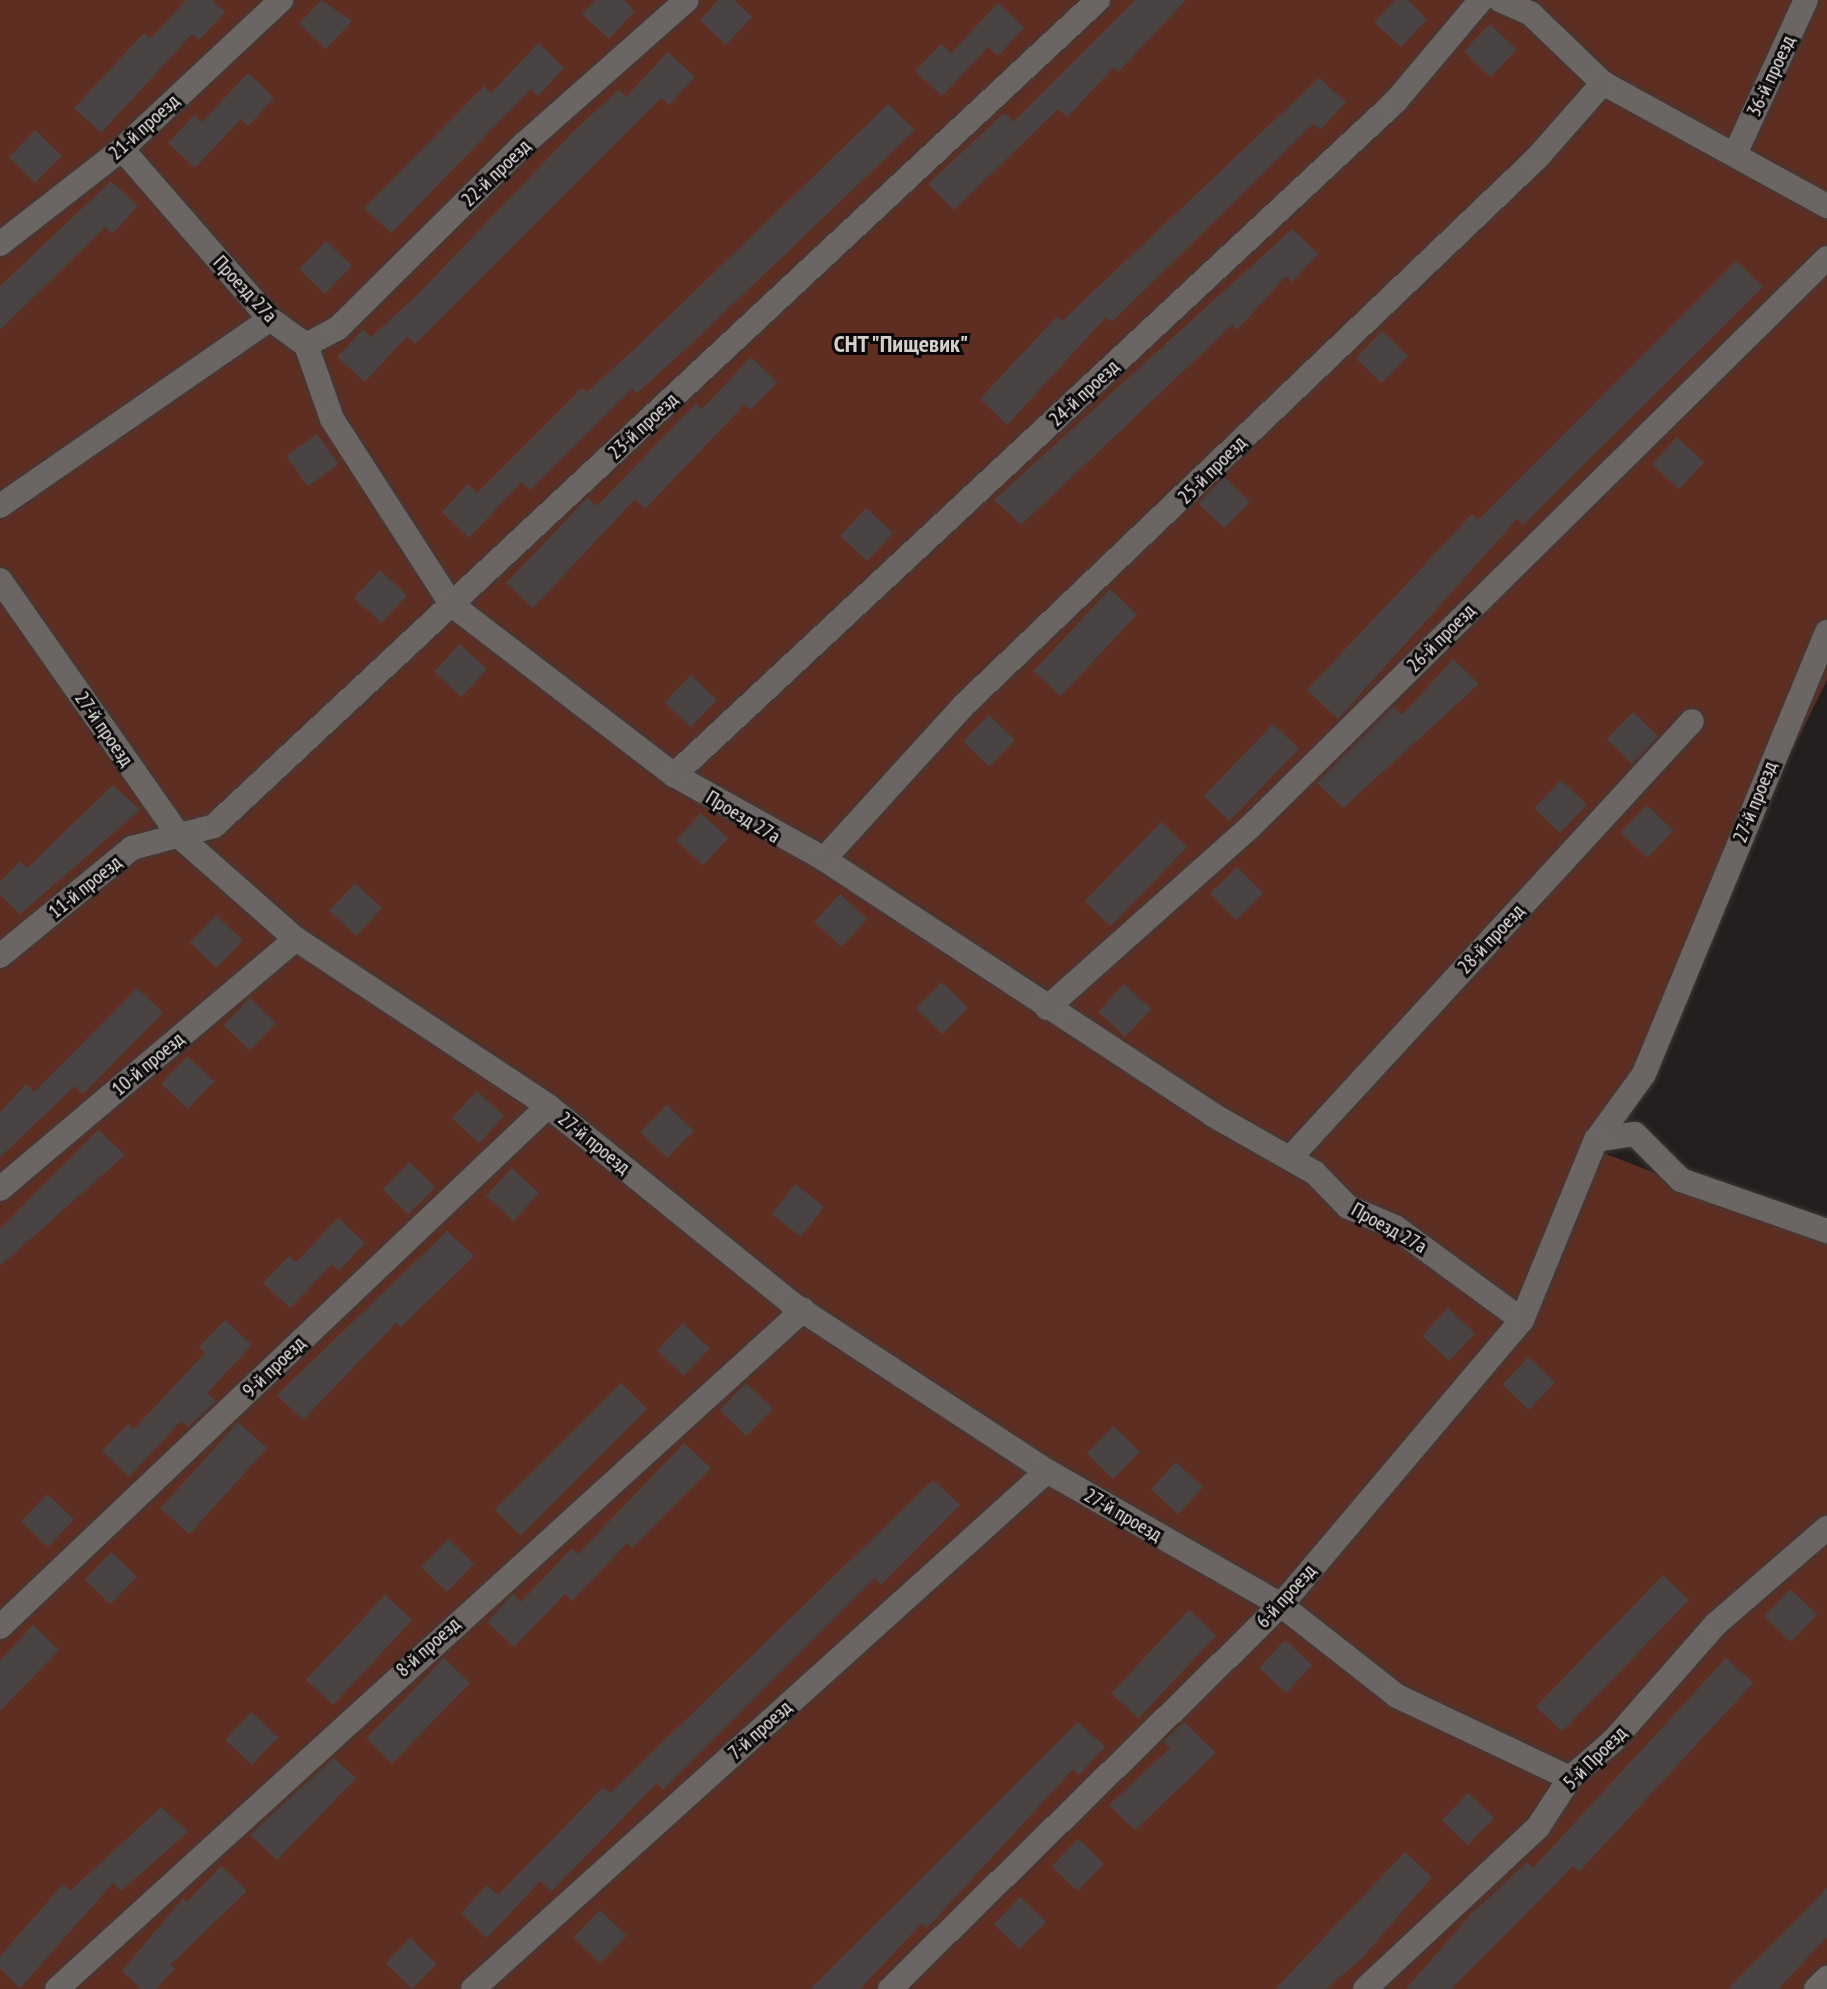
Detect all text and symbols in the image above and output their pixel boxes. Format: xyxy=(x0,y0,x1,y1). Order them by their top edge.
street label: 36-й проезд xyxy=(1742,32,1800,120)
street label: 21-й проезд xyxy=(104,89,184,165)
street label: 22-й проезд xyxy=(456,134,536,212)
street label: Проезд 27а xyxy=(208,251,282,327)
district label: СНТ "Пищевик" xyxy=(833,330,969,358)
street label: 24-й проезд xyxy=(1044,355,1124,431)
street label: 23-й проезд xyxy=(603,388,683,464)
street label: 25-й проезд xyxy=(1173,431,1251,509)
street label: 26-й проезд xyxy=(1402,599,1480,677)
street label: 27-й проезд xyxy=(70,687,138,771)
street label: 27-й проезд xyxy=(1728,758,1782,846)
street label: Проезд 27а xyxy=(702,786,784,848)
street label: 11-й проезд xyxy=(44,850,126,924)
street label: 28-й проезд xyxy=(1453,899,1529,979)
street label: 10-й проезд xyxy=(107,1027,189,1101)
street label: 27-й проезд xyxy=(553,1107,635,1179)
street label: Проезд 27а xyxy=(1347,1198,1431,1258)
street label: 9-й проезд xyxy=(238,1331,310,1403)
street label: 27-й проезд xyxy=(1080,1483,1166,1547)
street label: 6-й проезд xyxy=(1251,1559,1321,1633)
street label: 8-й проезд xyxy=(391,1612,465,1682)
street label: 7-й проезд xyxy=(723,1695,797,1765)
street label: 5-й Проезд xyxy=(1558,1721,1632,1795)

